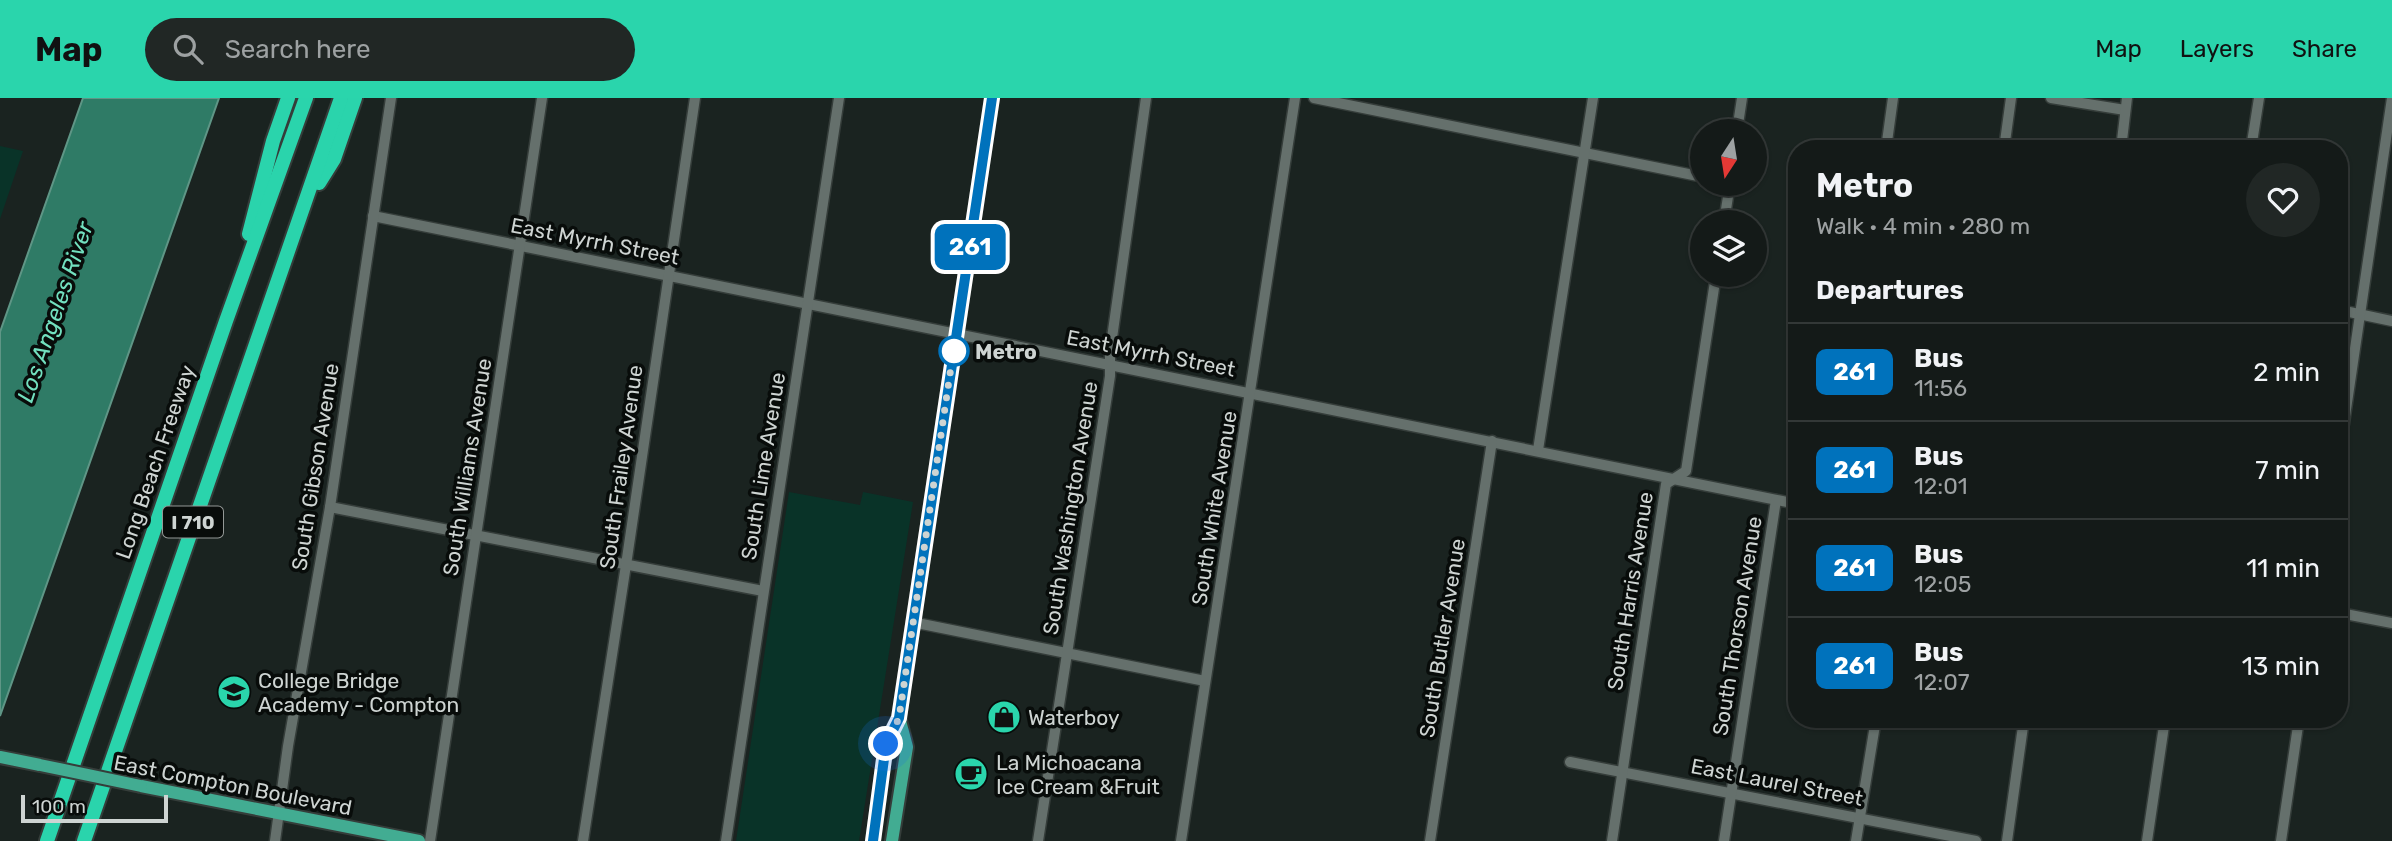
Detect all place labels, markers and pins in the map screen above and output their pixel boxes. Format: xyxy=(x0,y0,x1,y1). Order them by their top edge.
marker: Metro xyxy=(939,336,969,366)
place label: Metro xyxy=(975,339,1037,364)
place label: College Bridge Academy - Compton xyxy=(258,668,459,717)
school or university icon: College Bridge Academy - Compton xyxy=(215,673,253,711)
shop icon: Waterboy xyxy=(985,698,1023,736)
place label: Waterboy xyxy=(1028,705,1120,730)
place label: La Michoacana Ice Cream &Fruit xyxy=(996,750,1160,799)
cafe icon: La Michoacana Ice Cream &Fruit xyxy=(952,755,990,793)

